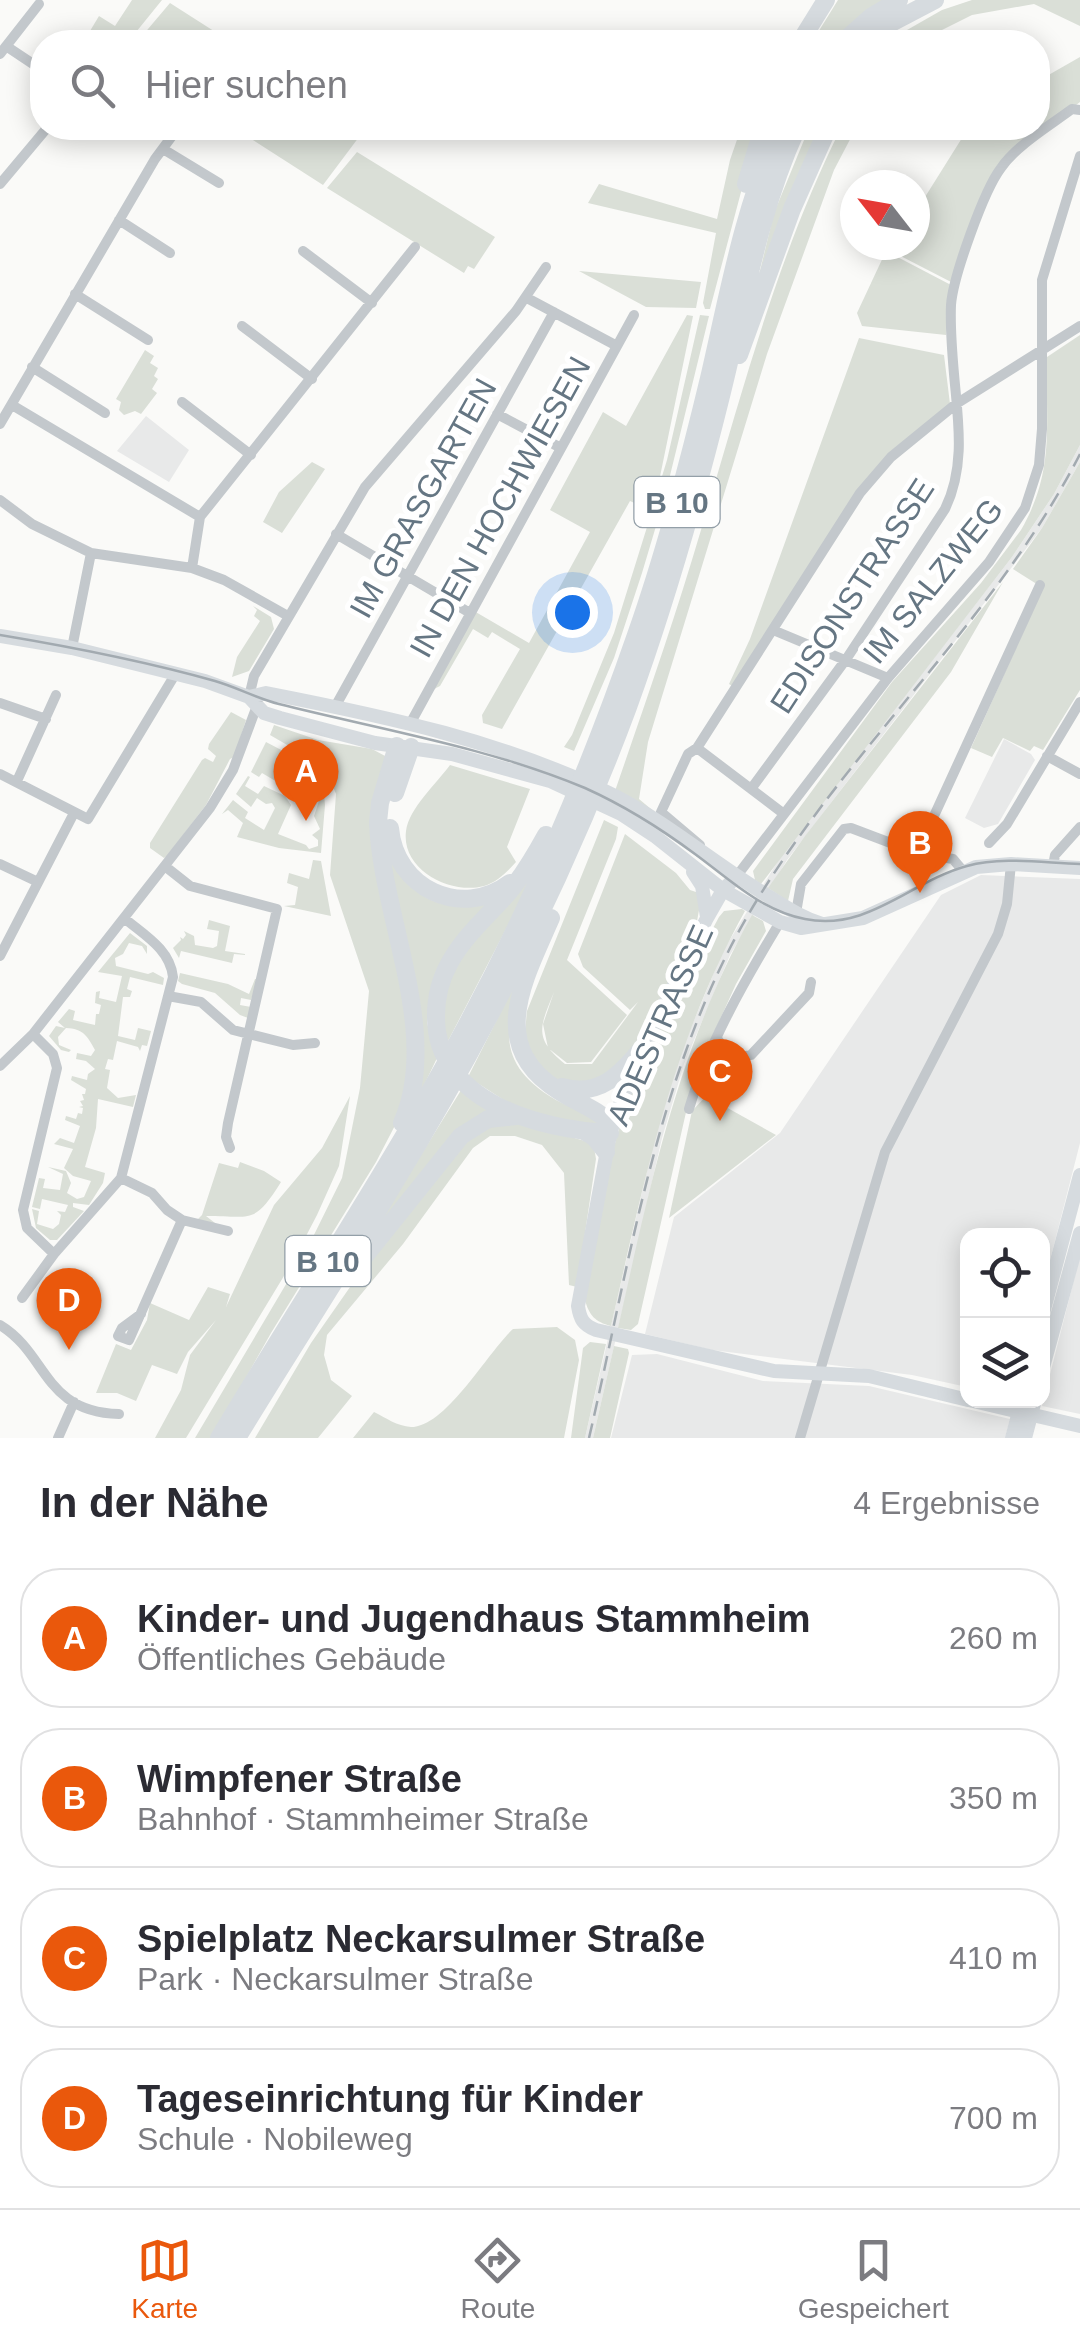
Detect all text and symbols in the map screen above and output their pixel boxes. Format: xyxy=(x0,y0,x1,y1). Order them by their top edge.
search box xyxy=(30,30,1050,140)
icon: search xyxy=(65,58,120,113)
text: Hier suchen xyxy=(145,64,348,106)
north arrow xyxy=(840,170,930,260)
street label: IN DEN HOCHWIESEN xyxy=(402,351,598,663)
street label: IM GRASGARTEN xyxy=(342,372,504,624)
street label: EDISONSTRASSE xyxy=(763,472,941,720)
road number: B 10 xyxy=(634,477,720,527)
street label: IM SALZWEG xyxy=(856,492,1010,670)
your location xyxy=(547,587,598,638)
pin: A xyxy=(274,738,338,821)
pin: B xyxy=(888,810,952,893)
street label: ADESTRASSE xyxy=(600,919,720,1131)
pin: C xyxy=(688,1038,752,1121)
map controls xyxy=(960,1228,1050,1408)
button: locate xyxy=(960,1228,1050,1318)
road number: B 10 xyxy=(286,1236,370,1286)
pin: D xyxy=(36,1268,102,1350)
button: layers xyxy=(960,1318,1050,1408)
text: In der Nähe xyxy=(40,1479,269,1526)
text: 4 Ergebnisse xyxy=(853,1485,1040,1521)
text: Kinder- und Jugendhaus Stammheim xyxy=(137,1598,811,1640)
text: A xyxy=(63,1620,86,1656)
text: 260 m xyxy=(949,1620,1038,1656)
text: Öffentliches Gebäude xyxy=(137,1641,446,1677)
text: Wimpfener Straße xyxy=(137,1758,462,1800)
text: B xyxy=(63,1780,86,1816)
text: 350 m xyxy=(949,1780,1038,1816)
text: Bahnhof · Stammheimer Straße xyxy=(137,1801,589,1837)
text: Spielplatz Neckarsulmer Straße xyxy=(137,1918,705,1960)
text: C xyxy=(63,1940,86,1976)
text: 410 m xyxy=(949,1940,1038,1976)
text: Park · Neckarsulmer Straße xyxy=(137,1961,534,1997)
text: Tageseinrichtung für Kinder xyxy=(137,2078,643,2120)
text: D xyxy=(63,2100,86,2136)
text: 700 m xyxy=(949,2100,1038,2136)
text: Schule · Nobileweg xyxy=(137,2121,413,2157)
tab: Karte xyxy=(131,2233,198,2325)
tab: Route xyxy=(461,2233,535,2325)
tab: Gespeichert xyxy=(798,2233,949,2325)

